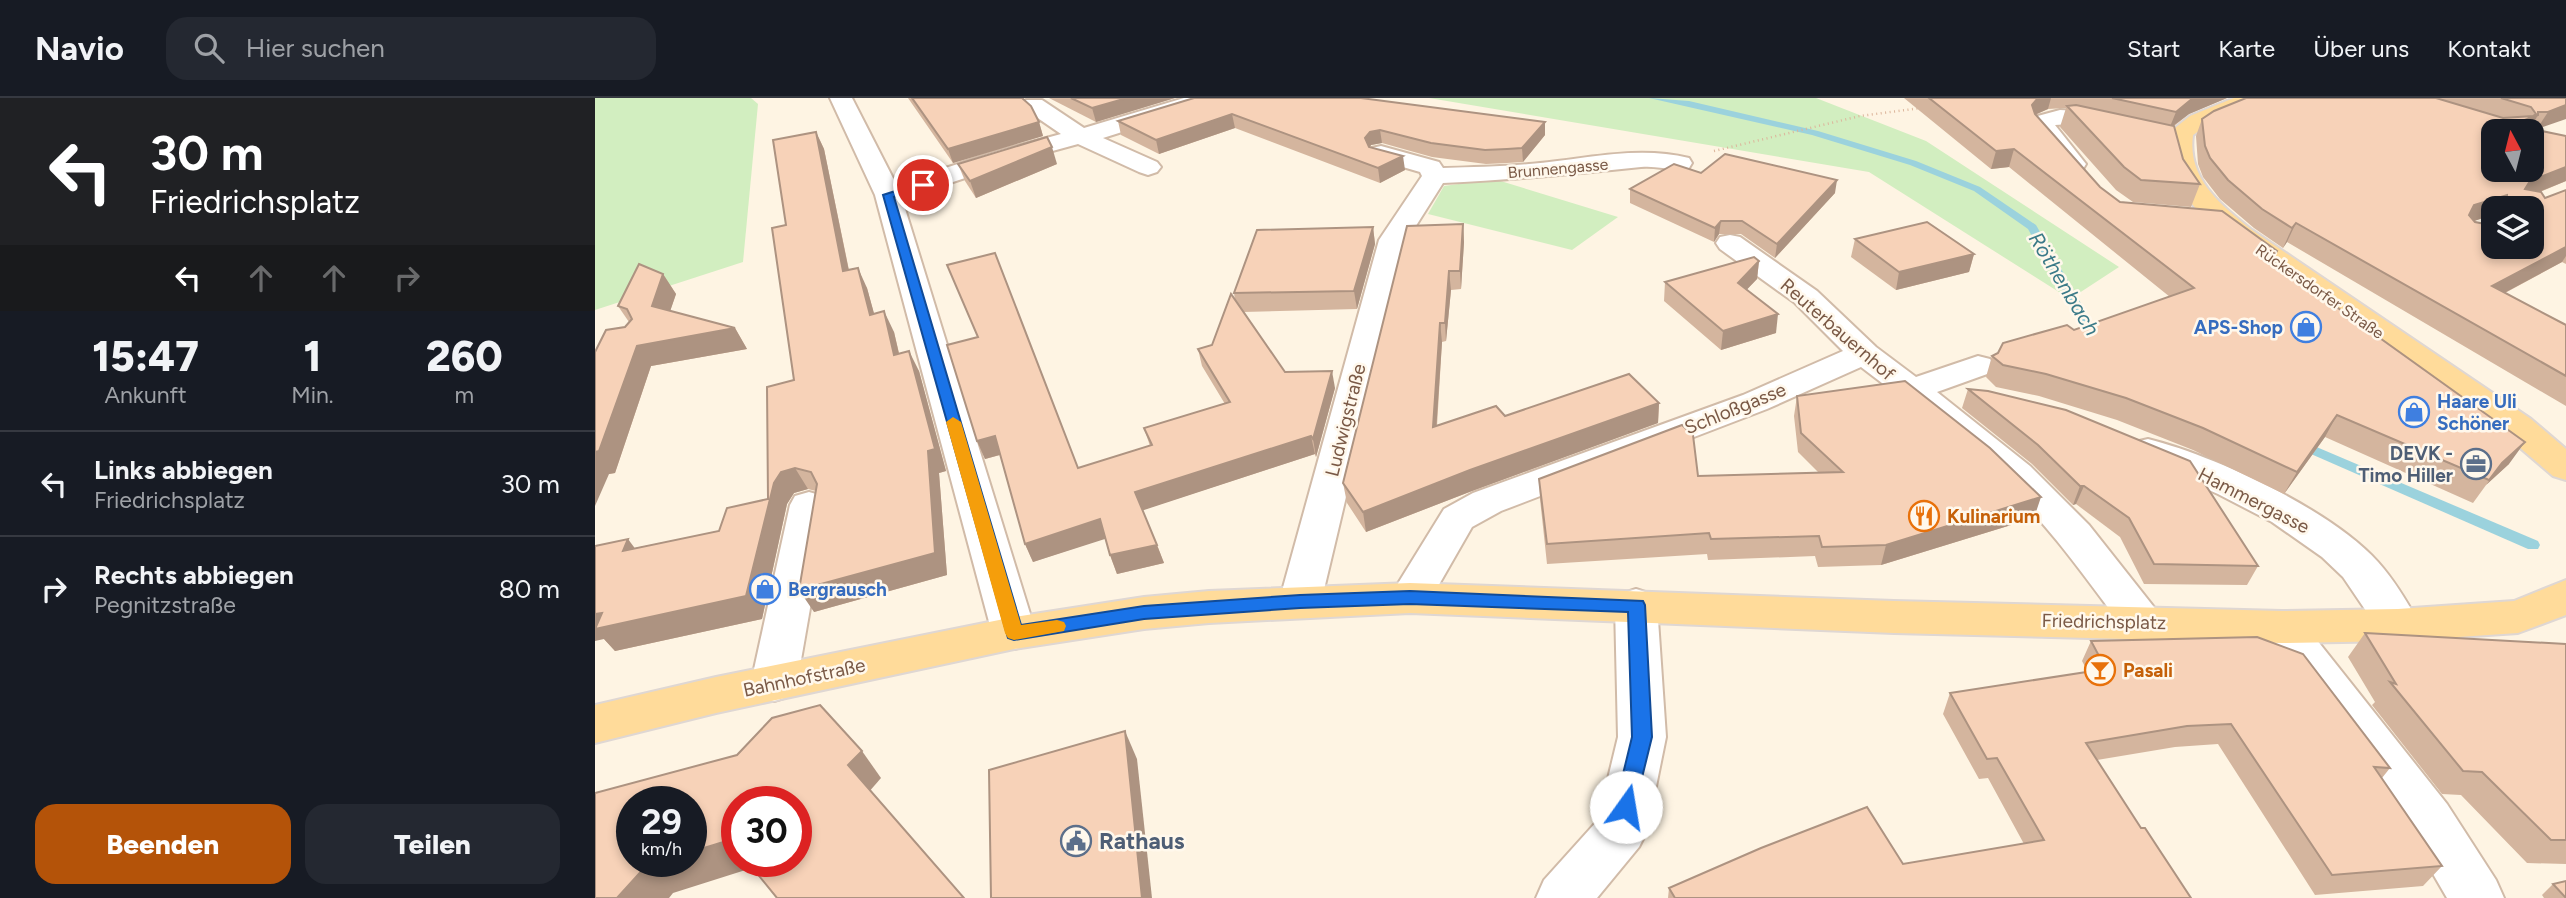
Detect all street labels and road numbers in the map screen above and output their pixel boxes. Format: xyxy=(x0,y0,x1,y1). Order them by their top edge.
street label: Brunnengasse xyxy=(1507,155,1609,182)
street label: Rückersdorfer Straße xyxy=(2252,240,2388,343)
street label: Reuterbauernhof xyxy=(1776,273,1900,385)
street label: Ludwigstraße xyxy=(1320,361,1371,479)
street label: Schloßgasse xyxy=(1681,378,1789,439)
street label: Hammergasse xyxy=(2194,463,2313,538)
street label: Friedrichsplatz xyxy=(2041,609,2167,634)
street label: Bahnhofstraße xyxy=(741,653,867,702)

